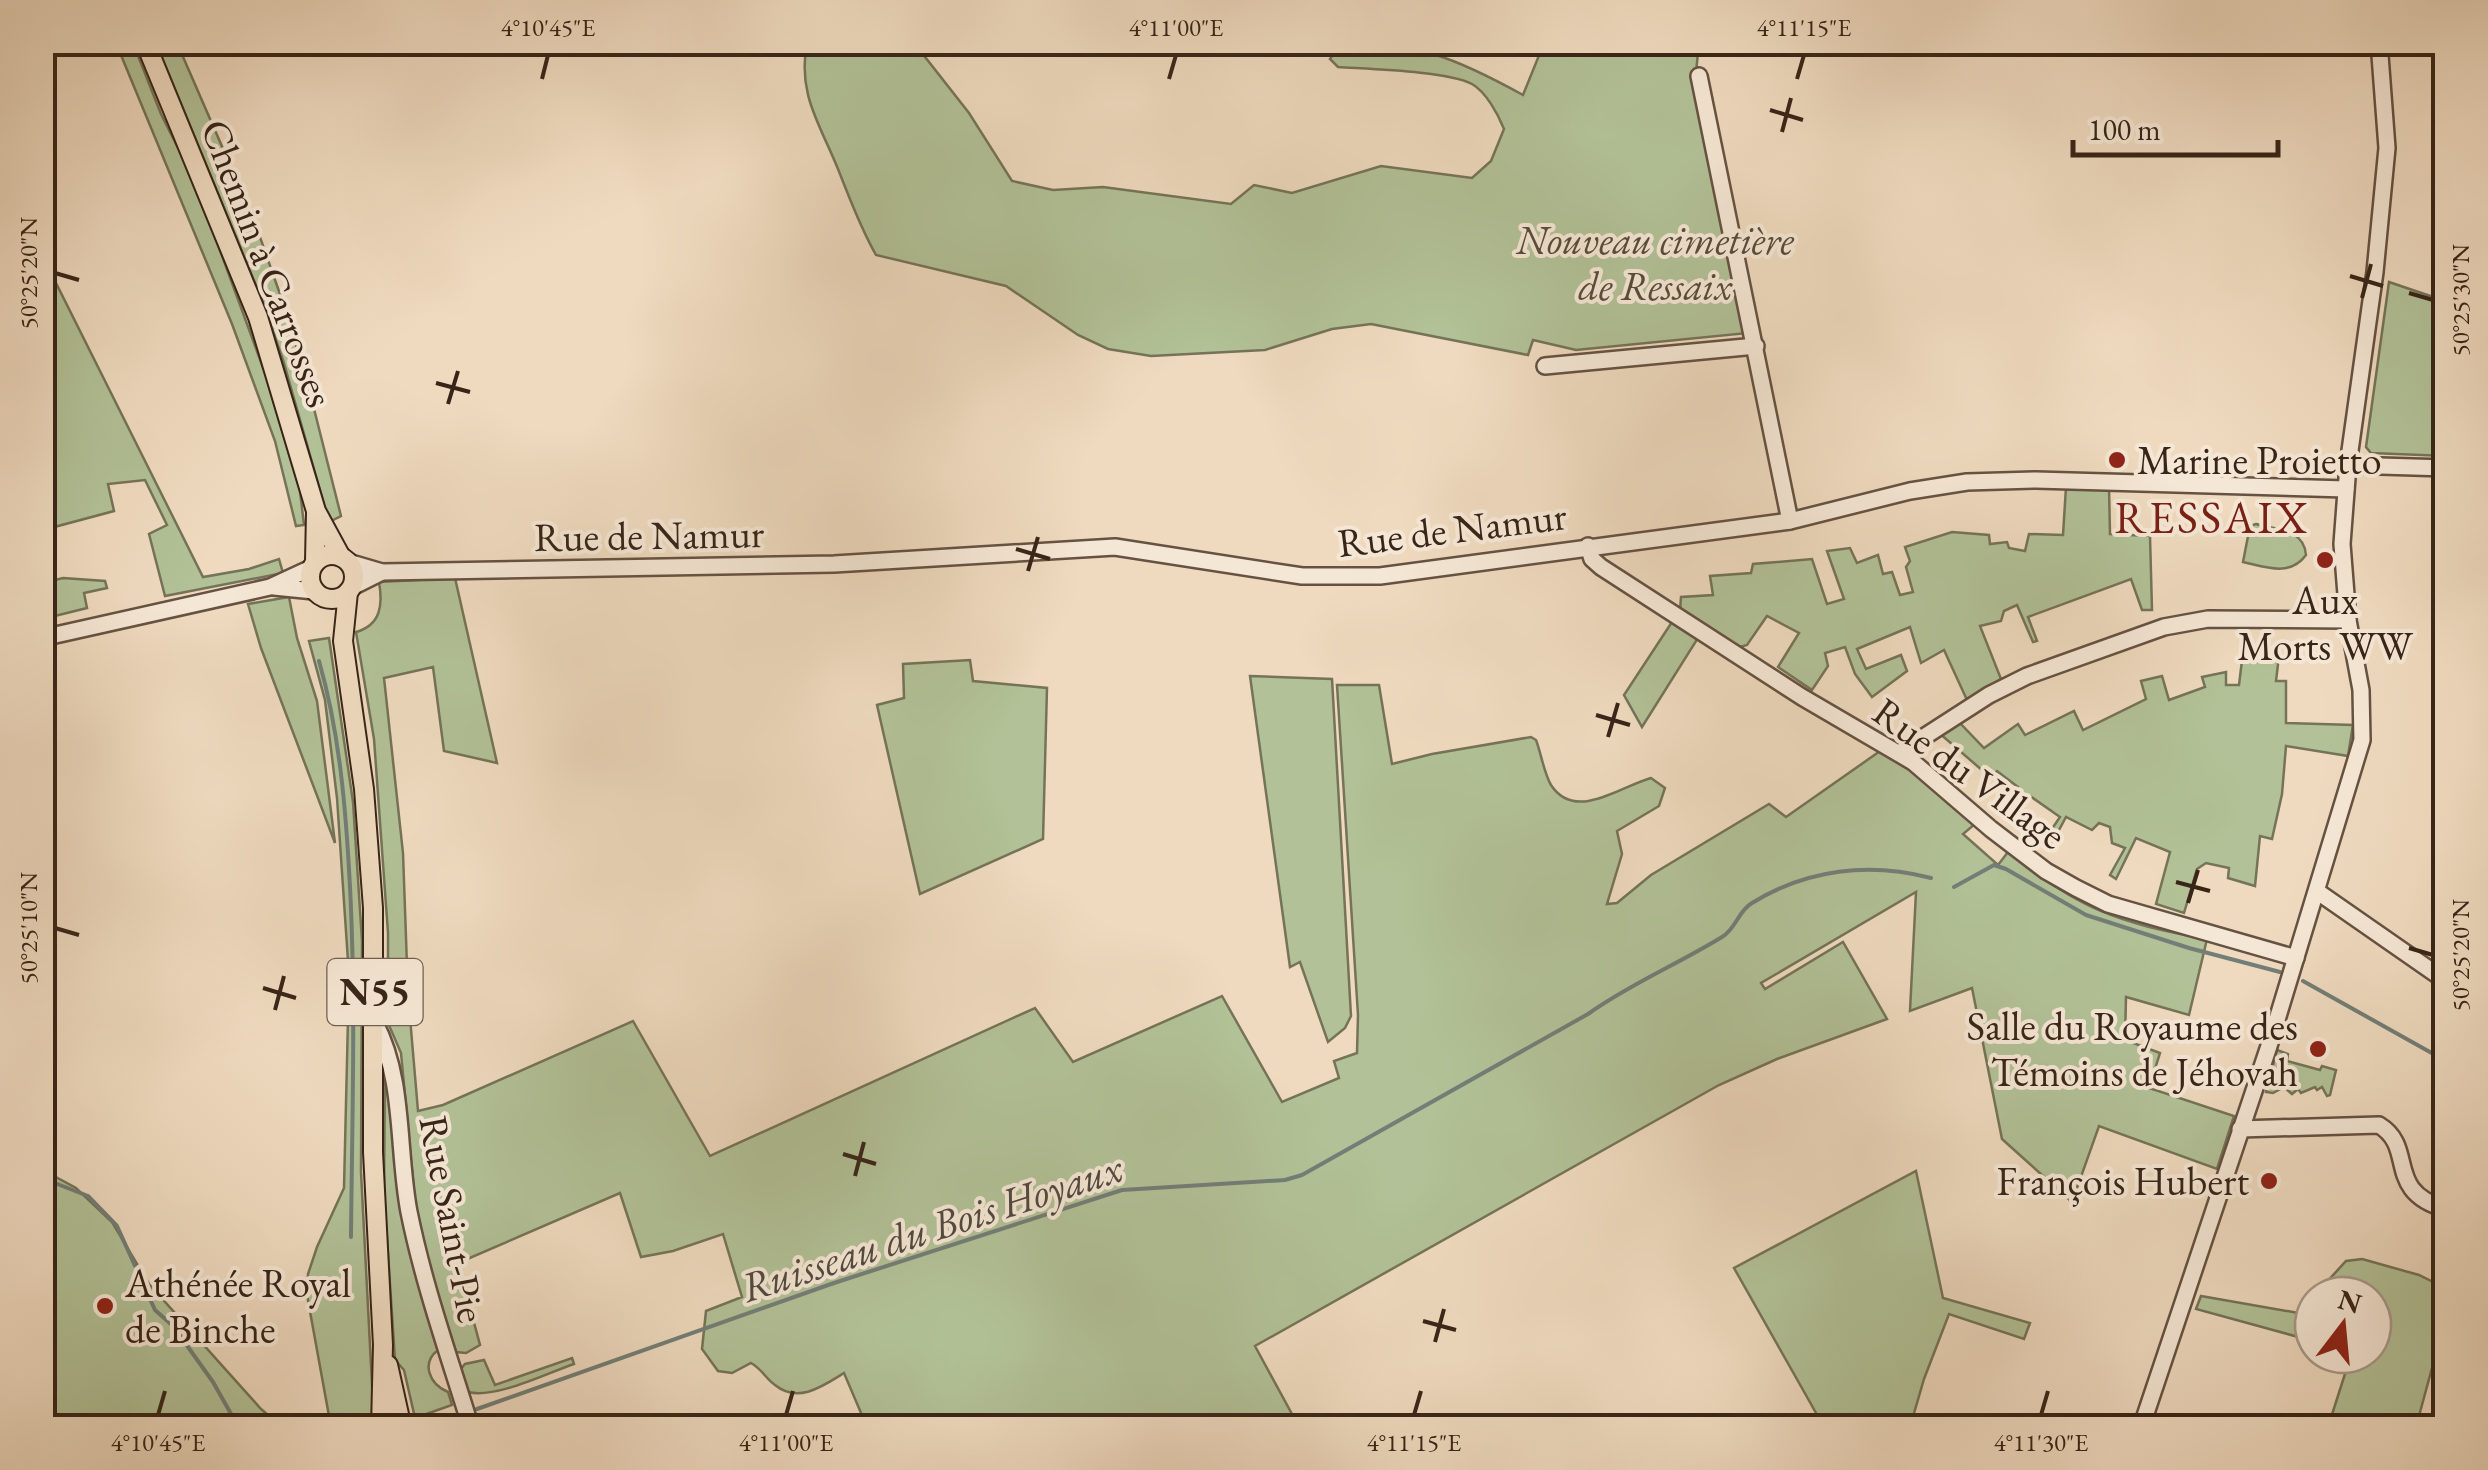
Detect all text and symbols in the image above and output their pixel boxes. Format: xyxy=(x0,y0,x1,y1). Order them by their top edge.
text: 4°10'45"E xyxy=(501,11,595,43)
text: 4°11'00"E xyxy=(1129,11,1223,43)
text: 4°11'15"E xyxy=(1757,11,1851,43)
scale bar xyxy=(2073,95,2278,157)
text: 100 m xyxy=(2088,110,2161,149)
street label: Chemin à Carrosses xyxy=(189,112,347,414)
park label: Nouveau cimetière de Ressaix xyxy=(1515,214,1794,312)
text: 50°25'20"N xyxy=(12,217,44,329)
text: 50°25'30"N xyxy=(2444,244,2476,356)
place label: Marine Proietto xyxy=(2137,434,2382,486)
marker: Marine Proietto xyxy=(2106,449,2128,471)
district label: RESSAIX xyxy=(2114,488,2310,546)
street label: Rue de Namur xyxy=(1335,489,1570,569)
street label: Rue de Namur xyxy=(533,507,765,563)
marker: Aux Morts WW xyxy=(2314,549,2336,571)
place label: Aux Morts WW xyxy=(2237,574,2414,672)
street label: Rue du Village xyxy=(1863,685,2077,861)
text: 50°25'10"N xyxy=(12,872,44,984)
text: 50°25'20"N xyxy=(2444,899,2476,1011)
road number: N55 xyxy=(328,959,422,1025)
place label: Salle du Royaume des Témoins de Jéhovah xyxy=(1967,1000,2298,1098)
marker: Salle du Royaume des Témoins de Jéhovah xyxy=(2307,1038,2329,1060)
street label: Rue Saint-Pie xyxy=(407,1111,499,1327)
water label: Ruisseau du Bois Hoyaux xyxy=(733,1139,1130,1315)
place label: François Hubert xyxy=(1996,1155,2249,1207)
marker: François Hubert xyxy=(2258,1170,2280,1192)
place label: Athénée Royal de Binche xyxy=(124,1257,351,1355)
north arrow xyxy=(2293,1275,2393,1375)
text: N xyxy=(2334,1281,2366,1321)
marker: Athénée Royal de Binche xyxy=(94,1295,116,1317)
text: 4°10'45"E xyxy=(111,1426,205,1458)
text: 4°11'00"E xyxy=(739,1426,833,1458)
text: 4°11'15"E xyxy=(1367,1426,1461,1458)
text: 4°11'30"E xyxy=(1994,1426,2088,1458)

